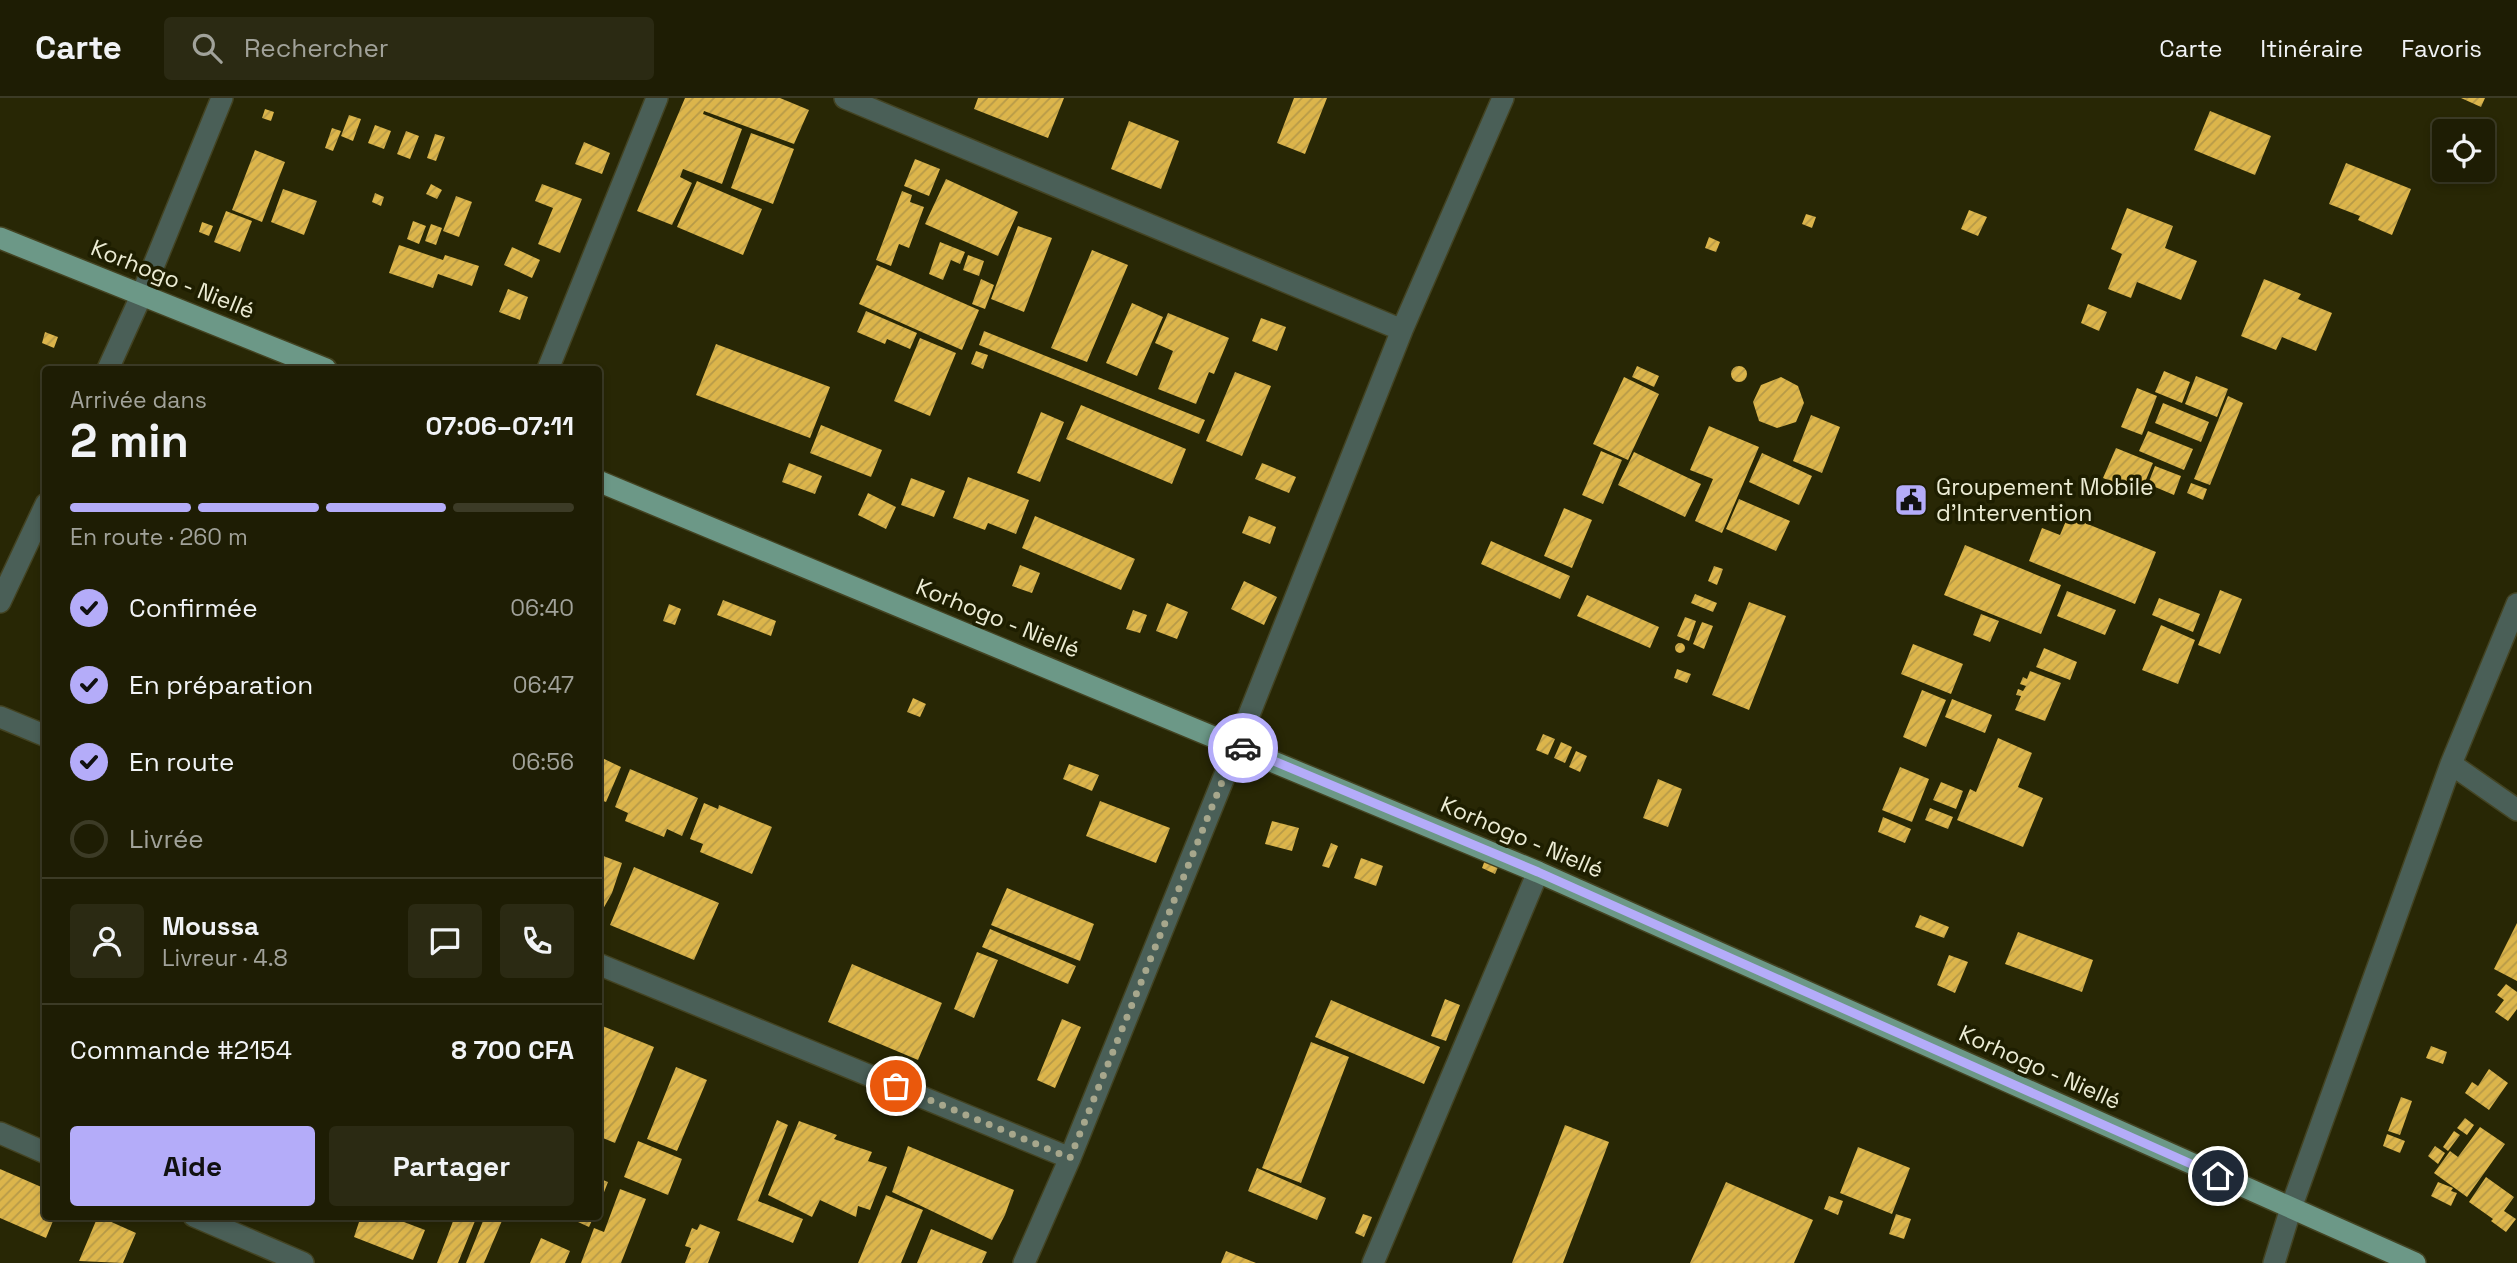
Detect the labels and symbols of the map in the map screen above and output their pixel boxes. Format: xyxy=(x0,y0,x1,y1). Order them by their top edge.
street label: Korhogo - Niellé xyxy=(87,232,259,326)
place label: Groupement Mobile d'Intervention xyxy=(1936,472,2154,528)
public building icon: Groupement Mobile d'Intervention xyxy=(1892,481,1930,519)
street label: Korhogo - Niellé xyxy=(912,571,1084,665)
courier xyxy=(1208,713,1278,783)
street label: Korhogo - Niellé xyxy=(1436,789,1608,885)
street label: Korhogo - Niellé xyxy=(1954,1018,2126,1116)
pin xyxy=(866,1056,926,1116)
pin xyxy=(2188,1146,2248,1206)

